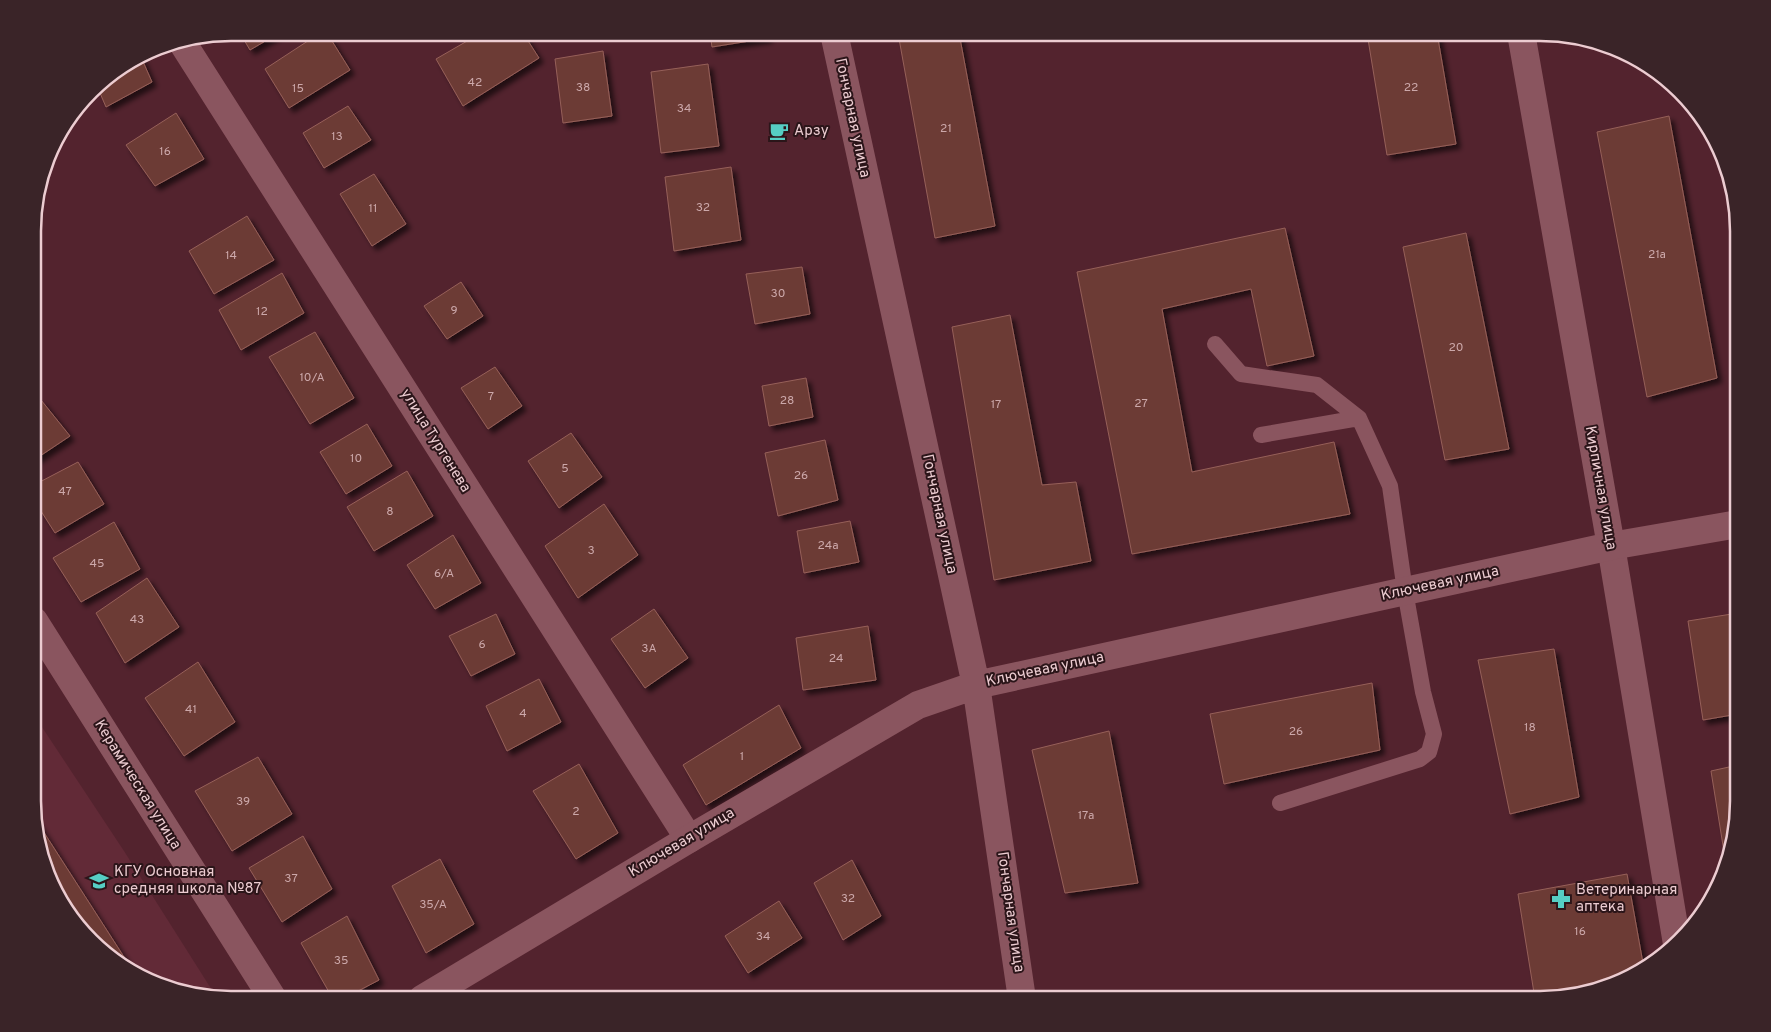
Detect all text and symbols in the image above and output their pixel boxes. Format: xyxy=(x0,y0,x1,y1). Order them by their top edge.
street label: Гончарная улица xyxy=(830,56,874,180)
house number: 42 xyxy=(468,75,482,91)
house number: 38 xyxy=(576,80,590,96)
house number: 22 xyxy=(1404,80,1418,96)
house number: 15 xyxy=(292,81,304,97)
house number: 34 xyxy=(677,101,691,117)
cafe icon: Арзу xyxy=(768,120,790,142)
house number: 21 xyxy=(940,121,952,137)
place label: Арзу xyxy=(794,122,829,141)
house number: 13 xyxy=(331,129,343,145)
house number: 16 xyxy=(159,144,171,160)
house number: 32 xyxy=(696,200,710,216)
house number: 11 xyxy=(369,201,377,217)
house number: 21а xyxy=(1648,247,1666,263)
house number: 14 xyxy=(225,248,237,264)
house number: 30 xyxy=(771,286,785,302)
house number: 9 xyxy=(450,303,458,319)
house number: 12 xyxy=(256,304,268,320)
house number: 20 xyxy=(1448,340,1464,356)
house number: 10/A xyxy=(299,370,325,386)
street label: улица Тургенева xyxy=(395,386,475,496)
house number: 7 xyxy=(488,389,494,405)
house number: 28 xyxy=(780,393,794,409)
house number: 27 xyxy=(1134,396,1148,412)
house number: 17 xyxy=(991,397,1001,413)
street label: Кирпичная улица xyxy=(1580,424,1620,552)
house number: 10 xyxy=(350,451,362,467)
street label: Гончарная улица xyxy=(917,452,961,576)
house number: 5 xyxy=(561,461,569,477)
house number: 26 xyxy=(794,468,808,484)
house number: 47 xyxy=(58,484,72,500)
house number: 8 xyxy=(386,504,394,520)
house number: 24а xyxy=(818,538,839,554)
house number: 3 xyxy=(587,543,595,559)
house number: 45 xyxy=(90,556,104,572)
street label: Ключевая улица xyxy=(1379,562,1501,606)
house number: 6/A xyxy=(434,566,454,582)
house number: 43 xyxy=(130,612,144,628)
house number: 6 xyxy=(478,637,486,653)
house number: 3А xyxy=(641,641,657,657)
street label: Ключевая улица xyxy=(984,648,1106,692)
house number: 24 xyxy=(829,651,843,667)
house number: 41 xyxy=(185,702,197,718)
house number: 4 xyxy=(519,706,527,722)
street label: Керамическая улица xyxy=(89,717,185,853)
house number: 18 xyxy=(1524,720,1536,736)
house number: 26 xyxy=(1289,724,1303,740)
house number: 1 xyxy=(740,749,744,765)
house number: 39 xyxy=(236,794,250,810)
house number: 2 xyxy=(572,804,580,820)
street label: Ключевая улица xyxy=(626,804,738,882)
house number: 17а xyxy=(1078,808,1094,824)
street label: Гончарная улица xyxy=(992,850,1028,974)
place label: КГУ Основная средняя школа №87 xyxy=(114,863,261,899)
school or university icon: КГУ Основная средняя школа №87 xyxy=(88,870,110,892)
house number: 37 xyxy=(284,871,298,887)
place label: Ветеринарная аптека xyxy=(1576,881,1677,917)
pharmacy icon: Ветеринарная аптека xyxy=(1550,888,1572,910)
house number: 32 xyxy=(841,891,855,907)
house number: 35/A xyxy=(419,897,447,913)
house number: 16 xyxy=(1574,924,1586,940)
house number: 34 xyxy=(756,929,770,945)
house number: 35 xyxy=(334,953,348,969)

